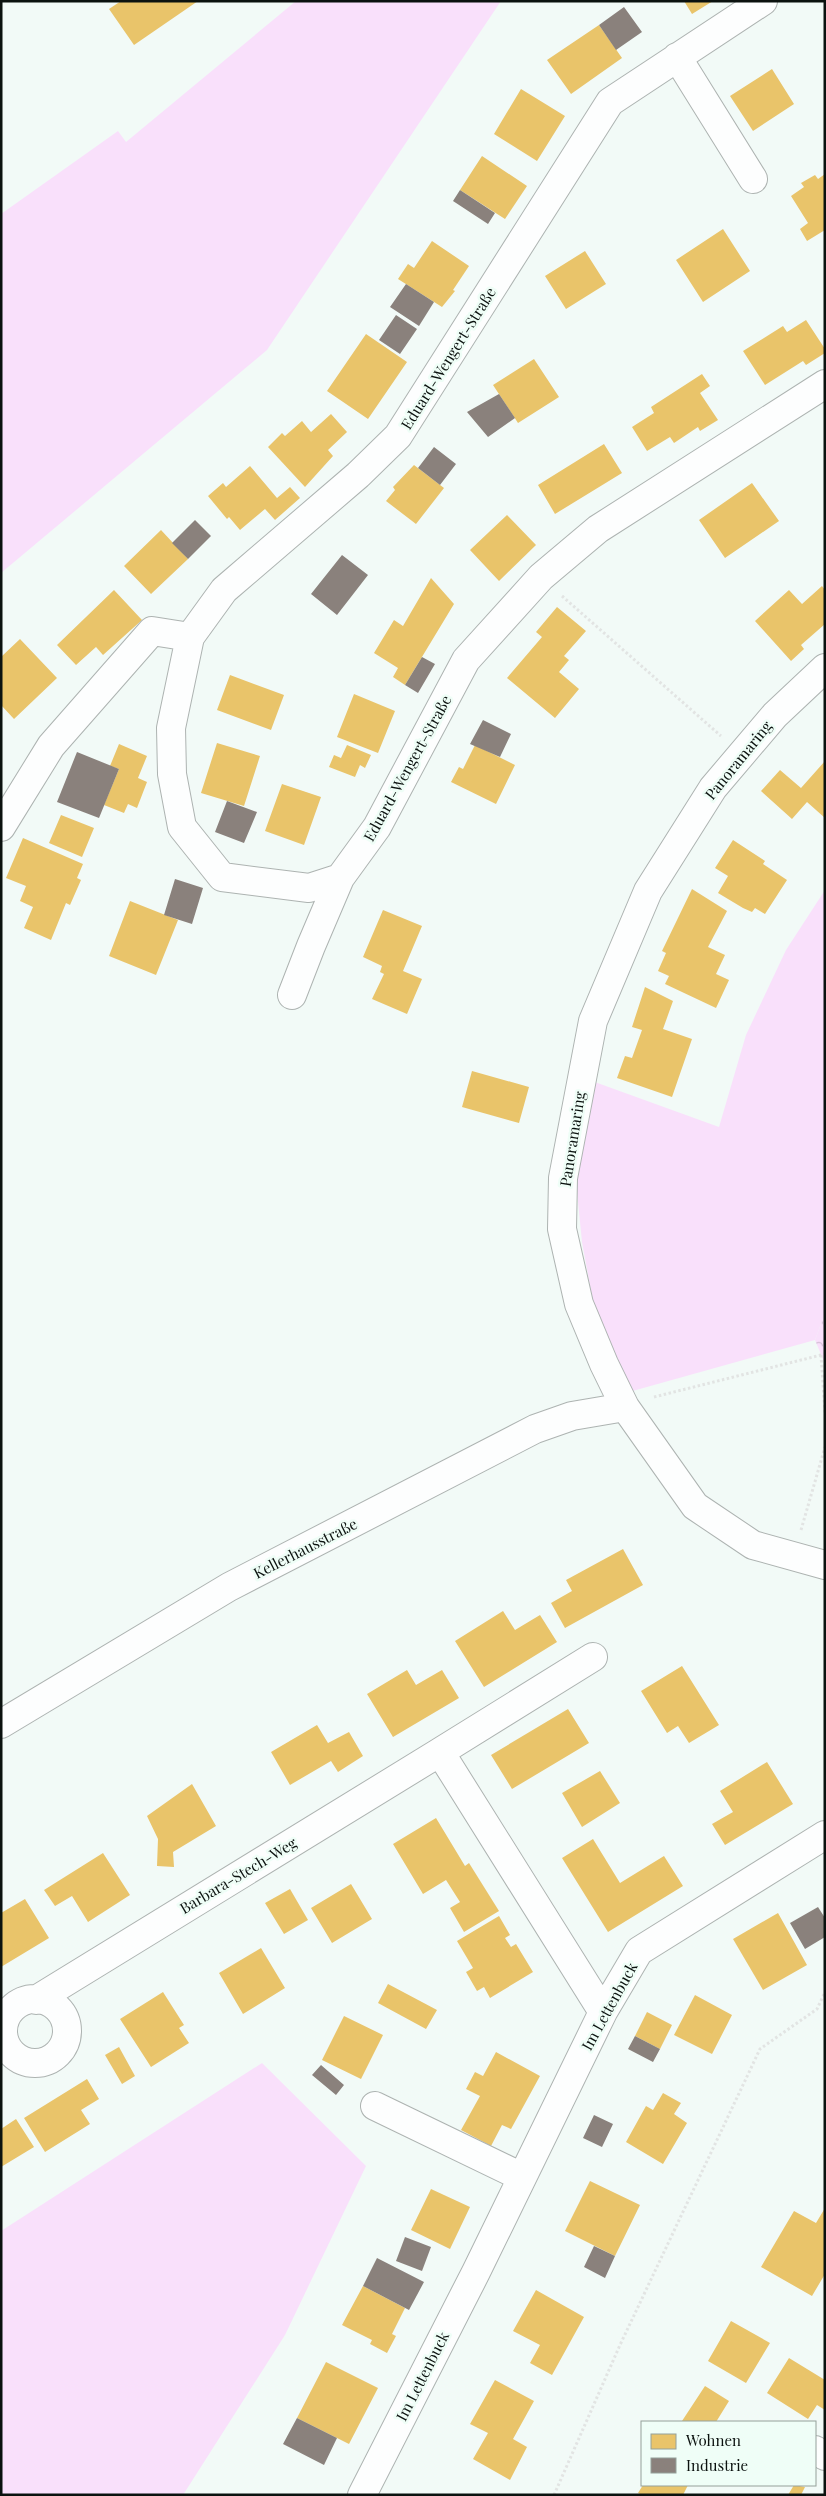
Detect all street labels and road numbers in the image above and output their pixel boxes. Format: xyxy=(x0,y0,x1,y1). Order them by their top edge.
street label: Eduard-Wengert-Straße xyxy=(396,283,500,433)
street label: Eduard-Wengert-Straße xyxy=(358,691,456,845)
street label: Panoramaring xyxy=(700,716,776,804)
street label: Panoramaring xyxy=(555,1090,589,1188)
street label: Kellerhausstraße xyxy=(250,1513,360,1583)
street label: Barbara-Stech-Weg xyxy=(176,1832,300,1918)
street label: Im Lettenbuck xyxy=(577,1958,642,2054)
street label: Im Lettenbuck xyxy=(391,2327,453,2424)

